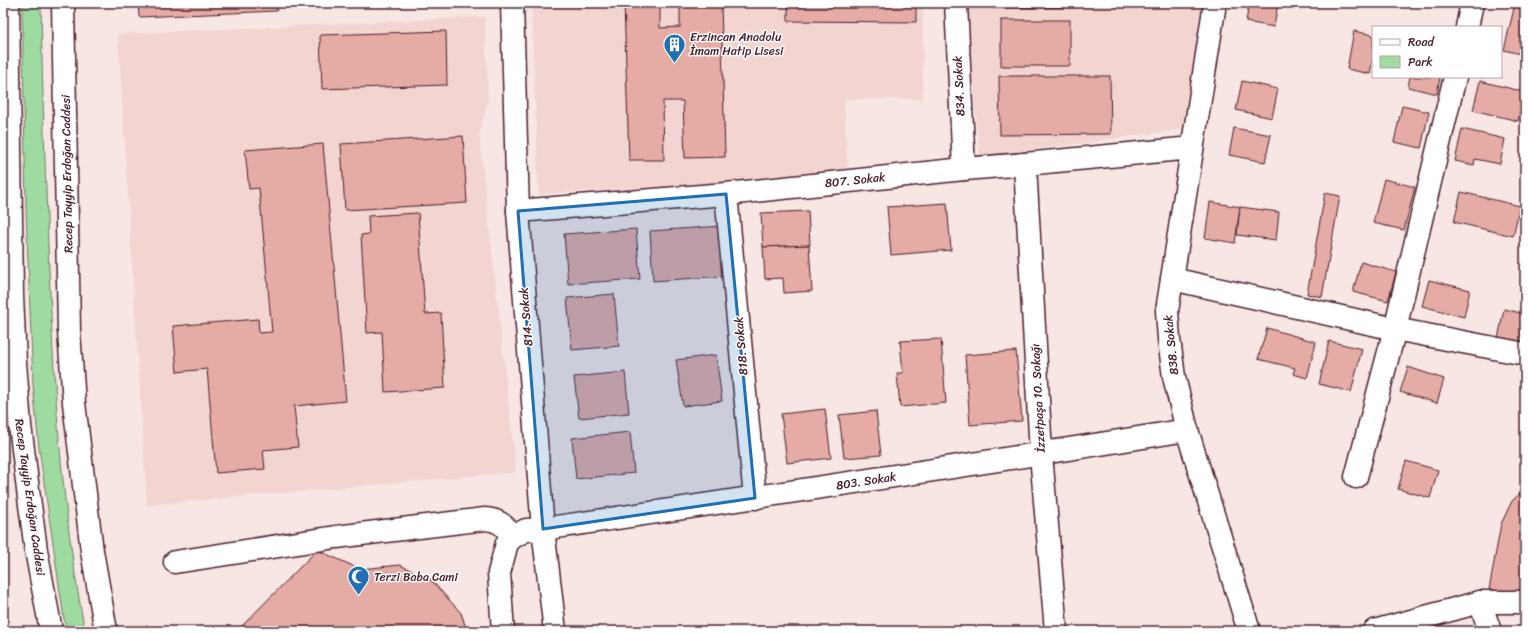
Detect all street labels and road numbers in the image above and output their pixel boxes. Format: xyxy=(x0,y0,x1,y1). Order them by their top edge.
street label: 834. Sokak xyxy=(946,55,972,117)
street label: Recep Tayyip Erdoğan Caddesi xyxy=(55,94,79,253)
street label: 807. Sokak xyxy=(824,166,887,194)
street label: 814. Sokak xyxy=(512,286,540,347)
street label: 838. Sokak xyxy=(1157,313,1185,376)
street label: 818. Sokak xyxy=(727,315,755,376)
street label: İzzetpaşa 10. Sokağı xyxy=(1024,343,1052,454)
street label: Recep Tayyip Erdoğan Caddesi xyxy=(8,417,52,578)
street label: 803. Sokak xyxy=(834,465,898,497)

